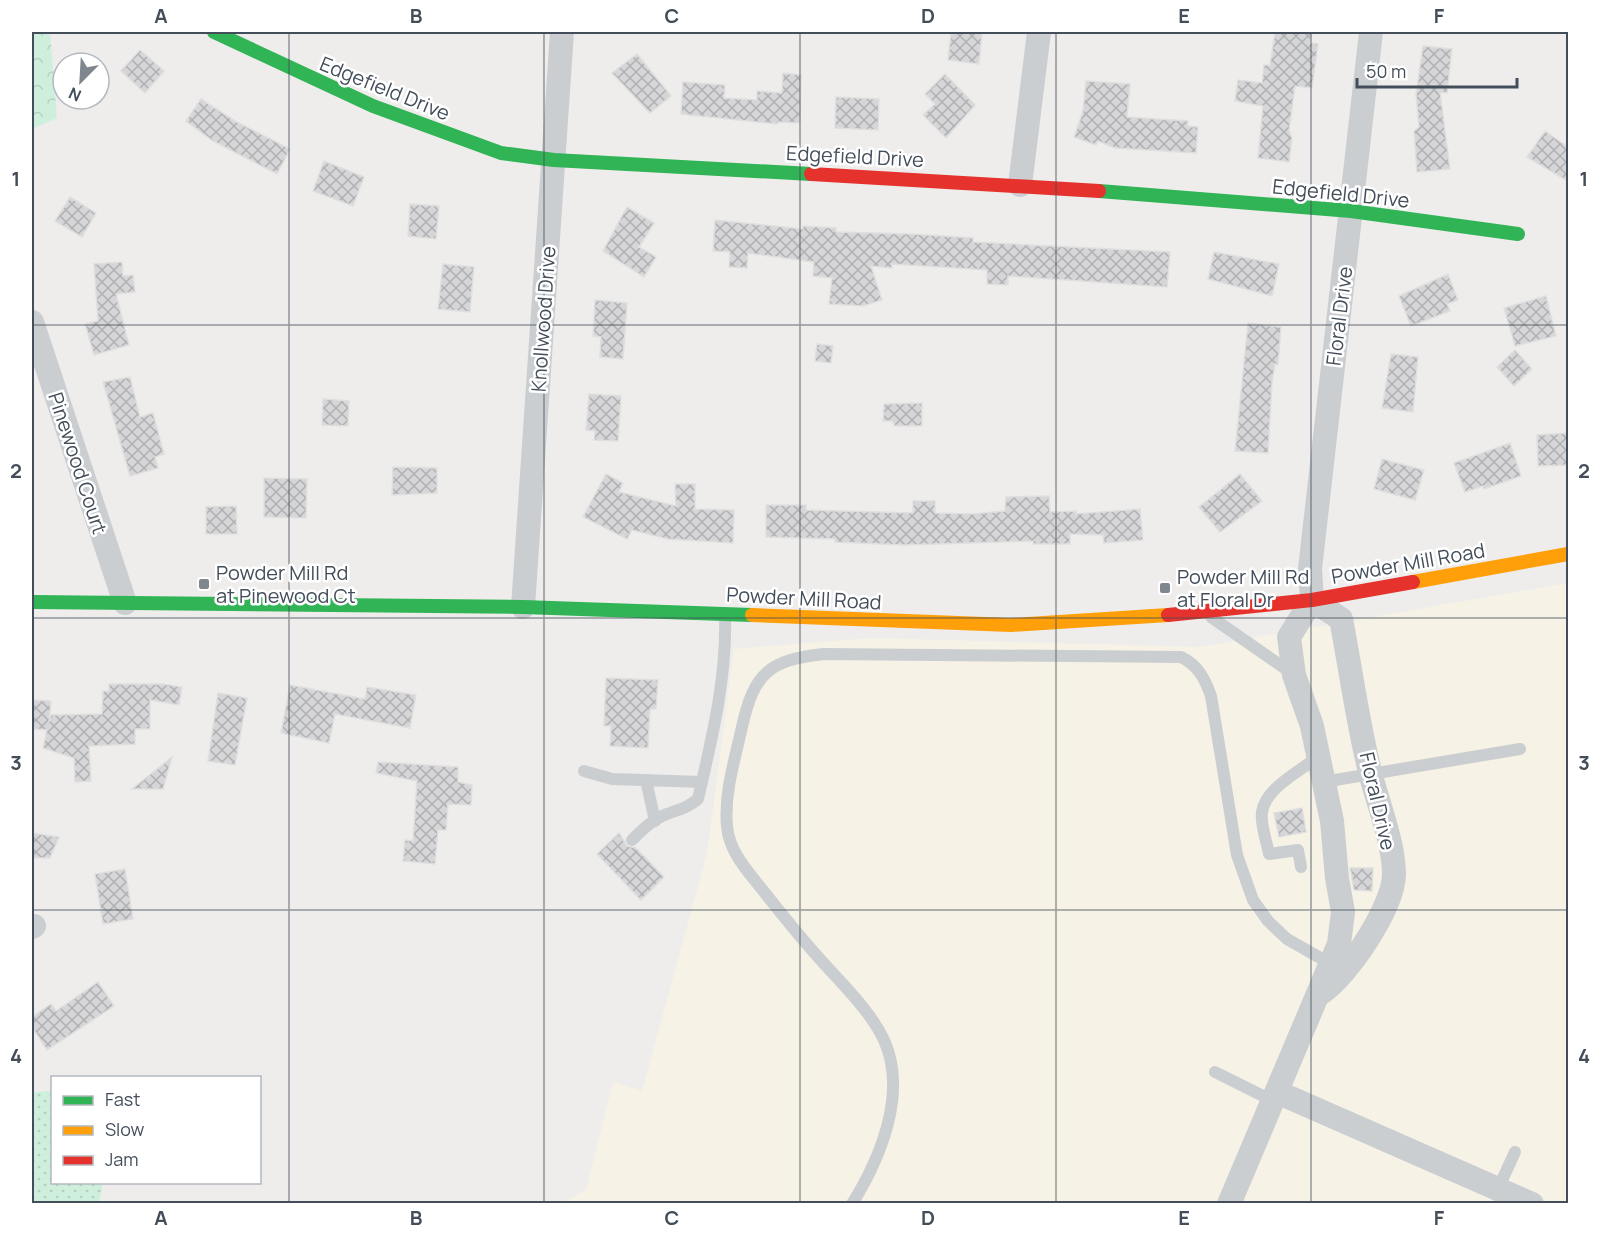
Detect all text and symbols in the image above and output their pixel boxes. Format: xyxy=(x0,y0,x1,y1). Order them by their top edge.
text: A xyxy=(154,2,168,29)
text: B xyxy=(410,2,423,29)
text: C xyxy=(665,2,679,29)
text: D xyxy=(921,2,935,29)
text: E xyxy=(1178,2,1190,29)
text: F xyxy=(1434,2,1445,29)
street label: Edgefield Drive xyxy=(316,50,454,126)
north arrow xyxy=(51,51,111,111)
scale bar xyxy=(1357,51,1518,89)
text: 50 m xyxy=(1366,59,1406,83)
text: N xyxy=(65,82,85,107)
street label: Edgefield Drive xyxy=(785,139,925,173)
text: 1 xyxy=(12,165,20,192)
text: 1 xyxy=(1580,165,1588,192)
street label: Edgefield Drive xyxy=(1271,172,1411,214)
street label: Knollwood Drive xyxy=(524,245,562,393)
street label: Floral Drive xyxy=(1320,265,1358,367)
street label: Pinewood Court xyxy=(42,389,114,537)
text: 2 xyxy=(10,457,22,484)
text: 2 xyxy=(1578,457,1590,484)
street label: Powder Mill Road xyxy=(1329,536,1487,590)
place label: Powder Mill Rd at Pinewood Ct xyxy=(216,559,356,609)
place label: Powder Mill Rd at Floral Dr xyxy=(1177,563,1309,613)
marker: Powder Mill Rd at Pinewood Ct xyxy=(197,577,211,591)
street label: Powder Mill Road xyxy=(726,580,882,616)
marker: Powder Mill Rd at Floral Dr xyxy=(1158,581,1172,595)
text: 3 xyxy=(10,749,22,776)
street label: Floral Drive xyxy=(1354,749,1402,853)
text: 3 xyxy=(1578,749,1590,776)
text: 4 xyxy=(10,1042,22,1069)
text: 4 xyxy=(1578,1042,1590,1069)
legend xyxy=(51,1076,261,1184)
text: Fast xyxy=(105,1087,140,1111)
text: Slow xyxy=(105,1117,145,1141)
text: Jam xyxy=(105,1147,139,1171)
text: A xyxy=(154,1204,168,1231)
text: B xyxy=(410,1204,423,1231)
text: C xyxy=(665,1204,679,1231)
text: D xyxy=(921,1204,935,1231)
text: E xyxy=(1178,1204,1190,1231)
text: F xyxy=(1434,1204,1445,1231)

